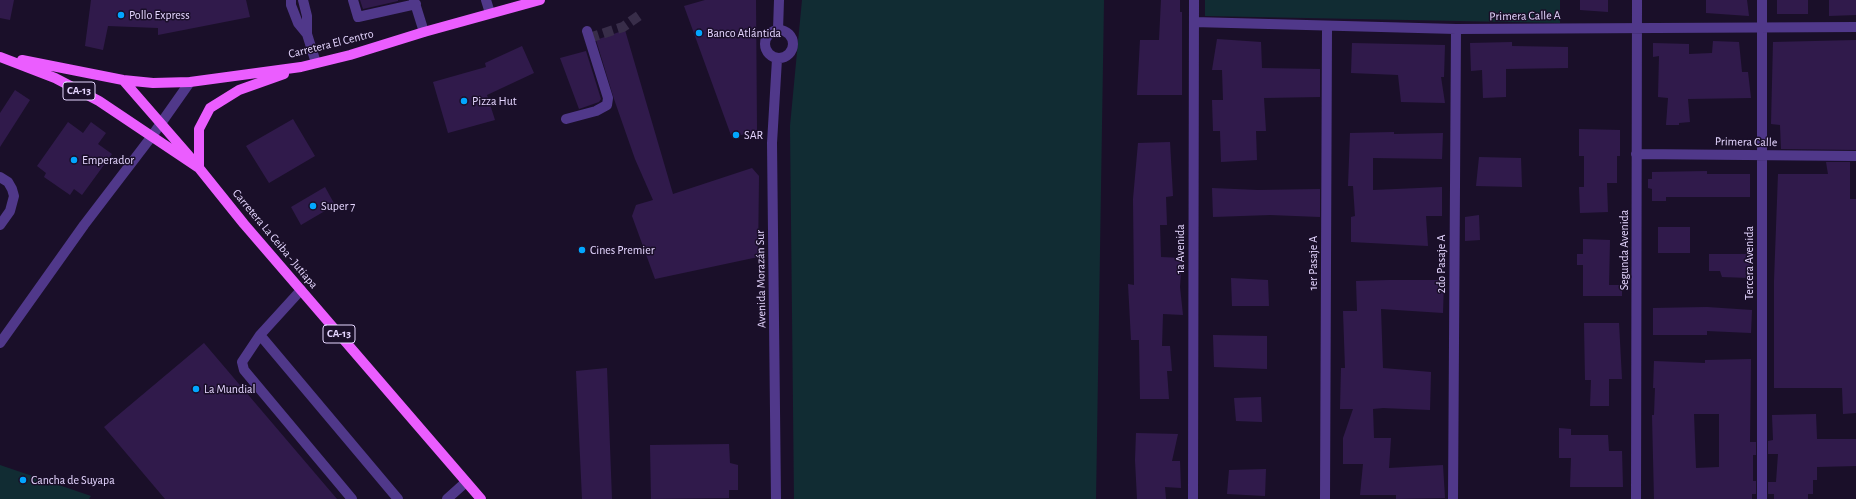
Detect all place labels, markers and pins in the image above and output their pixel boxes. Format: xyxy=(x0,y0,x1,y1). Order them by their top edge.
place label: Pollo Express xyxy=(129,8,190,22)
marker: Pollo Express xyxy=(116,10,126,20)
place label: Banco Atlántida xyxy=(707,26,781,40)
marker: Banco Atlántida xyxy=(694,28,704,38)
place label: Pizza Hut xyxy=(472,94,517,108)
marker: Pizza Hut xyxy=(459,96,469,106)
place label: SAR xyxy=(744,128,763,142)
marker: SAR xyxy=(731,130,741,140)
place label: Emperador xyxy=(82,153,134,167)
marker: Emperador xyxy=(69,155,79,165)
place label: Super 7 xyxy=(321,199,355,213)
marker: Super 7 xyxy=(308,201,318,211)
place label: Cines Premier xyxy=(590,243,655,257)
marker: Cines Premier xyxy=(577,245,587,255)
place label: La Mundial xyxy=(204,382,256,396)
marker: La Mundial xyxy=(191,384,201,394)
place label: Cancha de Suyapa xyxy=(31,473,115,487)
marker: Cancha de Suyapa xyxy=(18,475,28,485)

